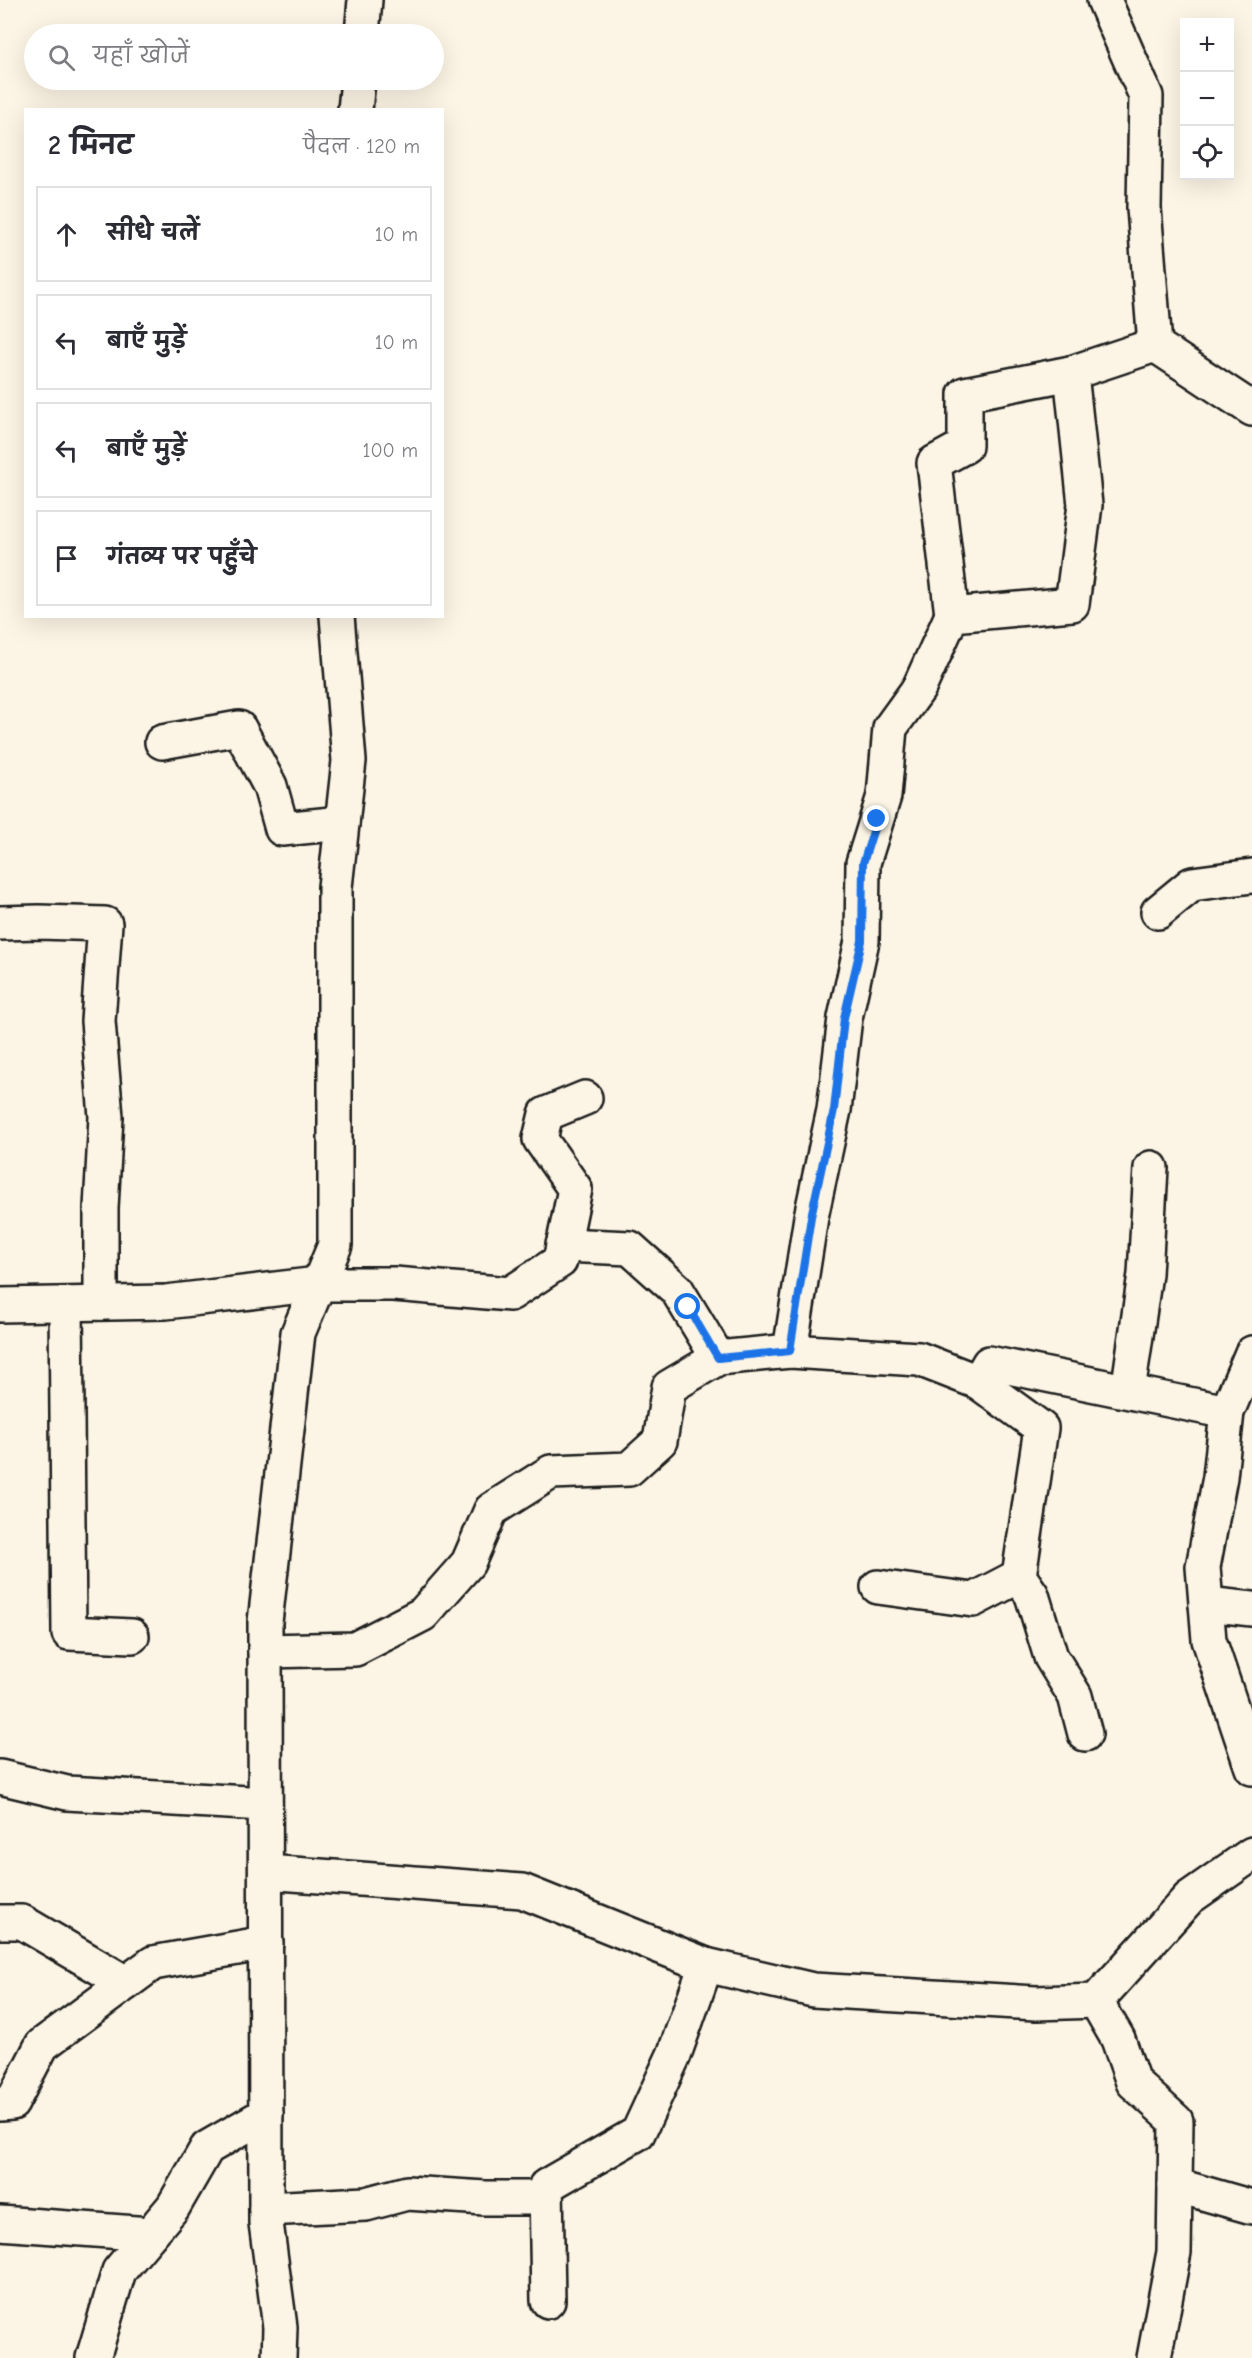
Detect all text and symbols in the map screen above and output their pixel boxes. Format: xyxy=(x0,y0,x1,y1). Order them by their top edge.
map controls xyxy=(1180,18,1234,180)
button: + xyxy=(1180,18,1234,72)
search box xyxy=(24,24,444,90)
icon: search xyxy=(45,41,78,74)
text: यहाँ खोजें xyxy=(93,43,189,69)
button: − xyxy=(1180,72,1234,126)
button: locate xyxy=(1180,126,1234,180)
text: 2 मिनट xyxy=(48,131,133,161)
text: पैदल · 120 m xyxy=(303,135,420,158)
icon: ahead xyxy=(50,218,83,251)
text: सीधे चलें xyxy=(107,220,199,246)
text: 10 m xyxy=(375,223,418,246)
icon: left xyxy=(50,326,83,359)
text: बाएँ मुड़ें xyxy=(107,328,186,354)
text: 10 m xyxy=(375,331,418,354)
icon: left xyxy=(50,434,83,467)
text: बाएँ मुड़ें xyxy=(107,436,186,462)
text: 100 m xyxy=(363,439,418,462)
icon: arrive xyxy=(50,542,83,575)
text: गंतव्य पर पहुँचे xyxy=(107,544,256,570)
route end xyxy=(863,805,889,831)
route start xyxy=(674,1293,700,1319)

